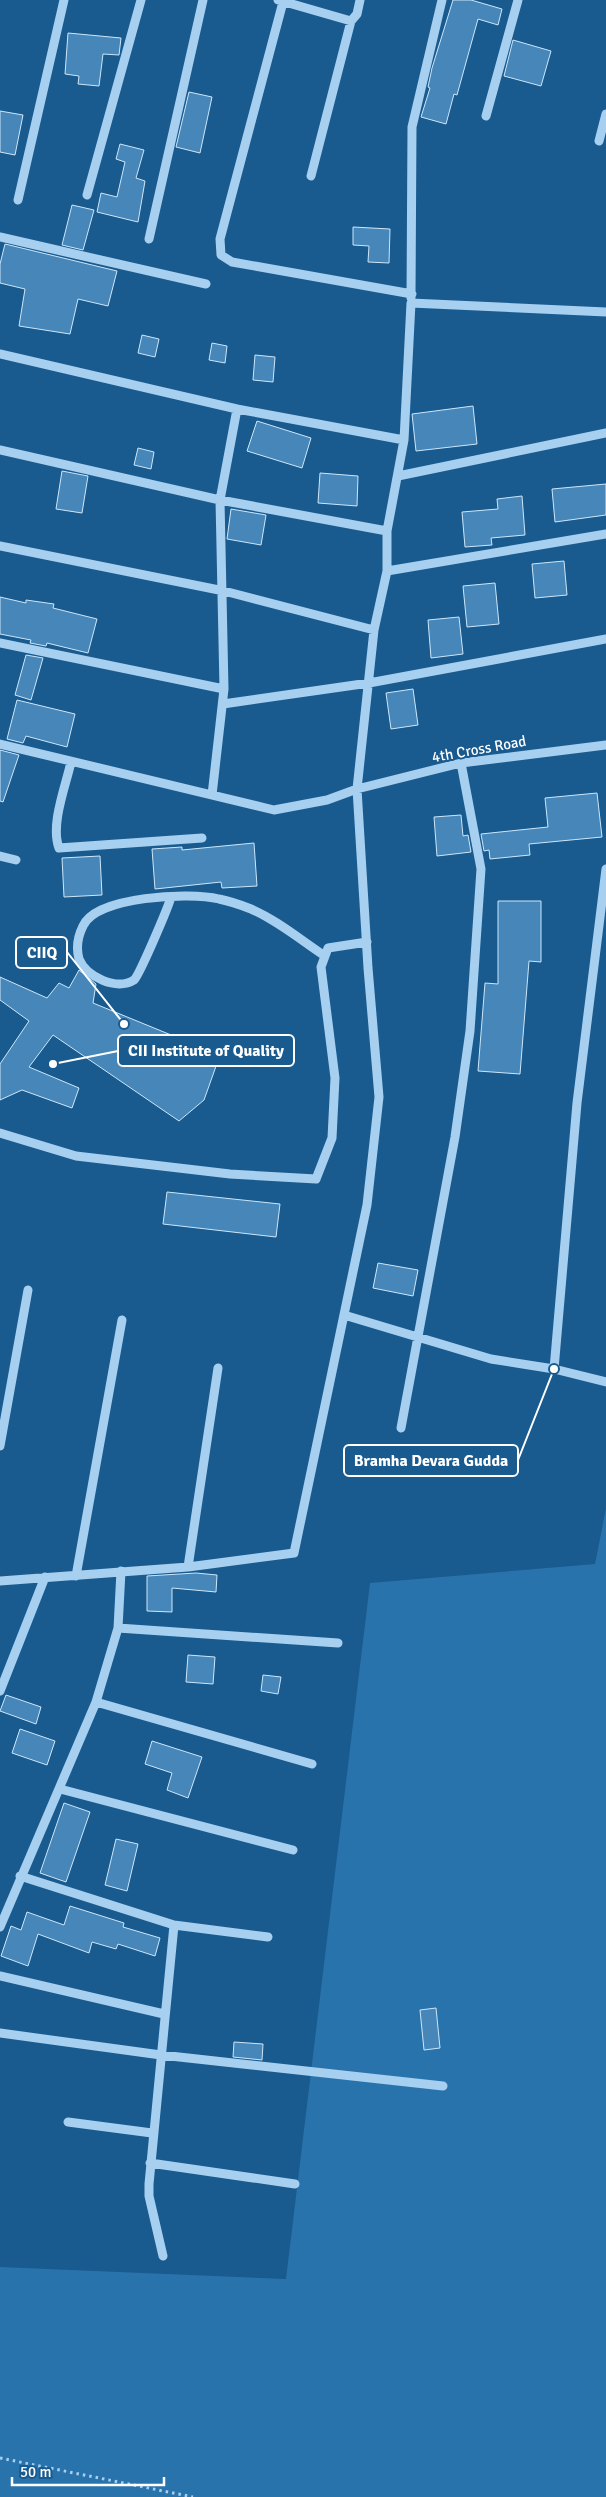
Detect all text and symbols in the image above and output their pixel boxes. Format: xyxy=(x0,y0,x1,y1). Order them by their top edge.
street label: 4th Cross Road xyxy=(430,732,528,766)
callout: CIIQ xyxy=(16,937,67,968)
text: CIIQ xyxy=(27,943,58,963)
callout: CII Institute of Quality xyxy=(118,1035,294,1066)
text: CII Institute of Quality xyxy=(128,1041,284,1061)
callout: Bramha Devara Gudda xyxy=(344,1445,518,1476)
text: Bramha Devara Gudda xyxy=(354,1451,508,1471)
scale bar xyxy=(12,2454,165,2486)
text: 50 m xyxy=(20,2463,51,2481)

